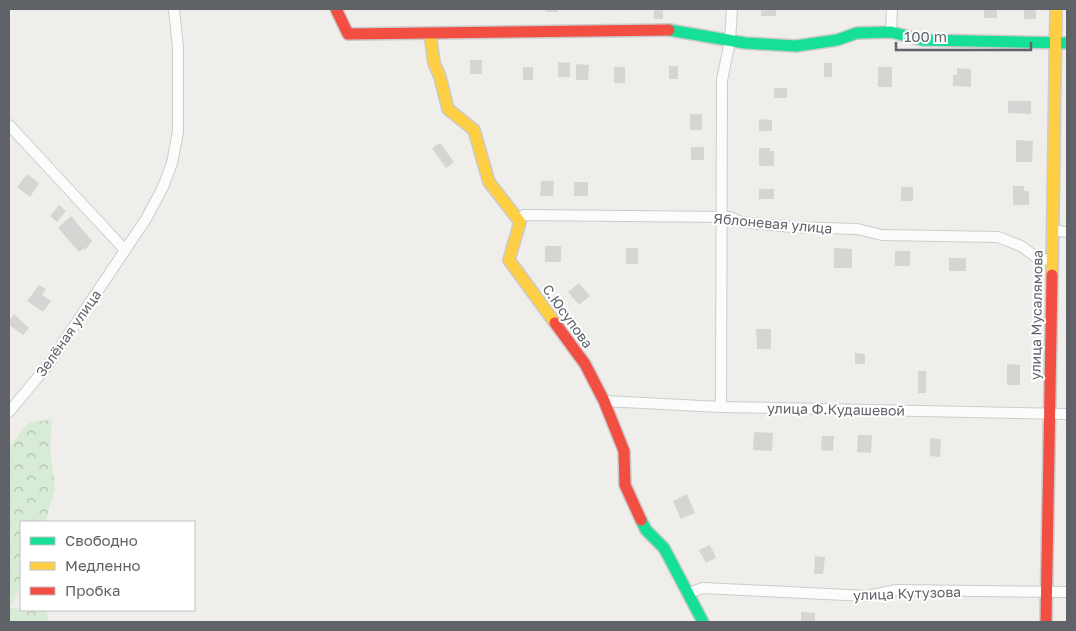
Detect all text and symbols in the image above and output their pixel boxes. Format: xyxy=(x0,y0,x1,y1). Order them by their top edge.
scale bar xyxy=(896,20,1031,52)
text: 100 m xyxy=(904,27,947,45)
street label: Яблоневая улица xyxy=(713,209,833,237)
street label: улица Мусалямова xyxy=(1026,250,1046,380)
street label: С.Юсупова xyxy=(539,281,597,351)
street label: Зелёная улица xyxy=(32,286,104,380)
street label: улица Ф.Кудашевой xyxy=(767,399,905,419)
legend xyxy=(20,521,195,611)
text: Свободно xyxy=(65,531,138,549)
text: Медленно xyxy=(65,556,141,574)
text: Пробка xyxy=(65,581,120,599)
street label: улица Кутузова xyxy=(853,583,961,603)

